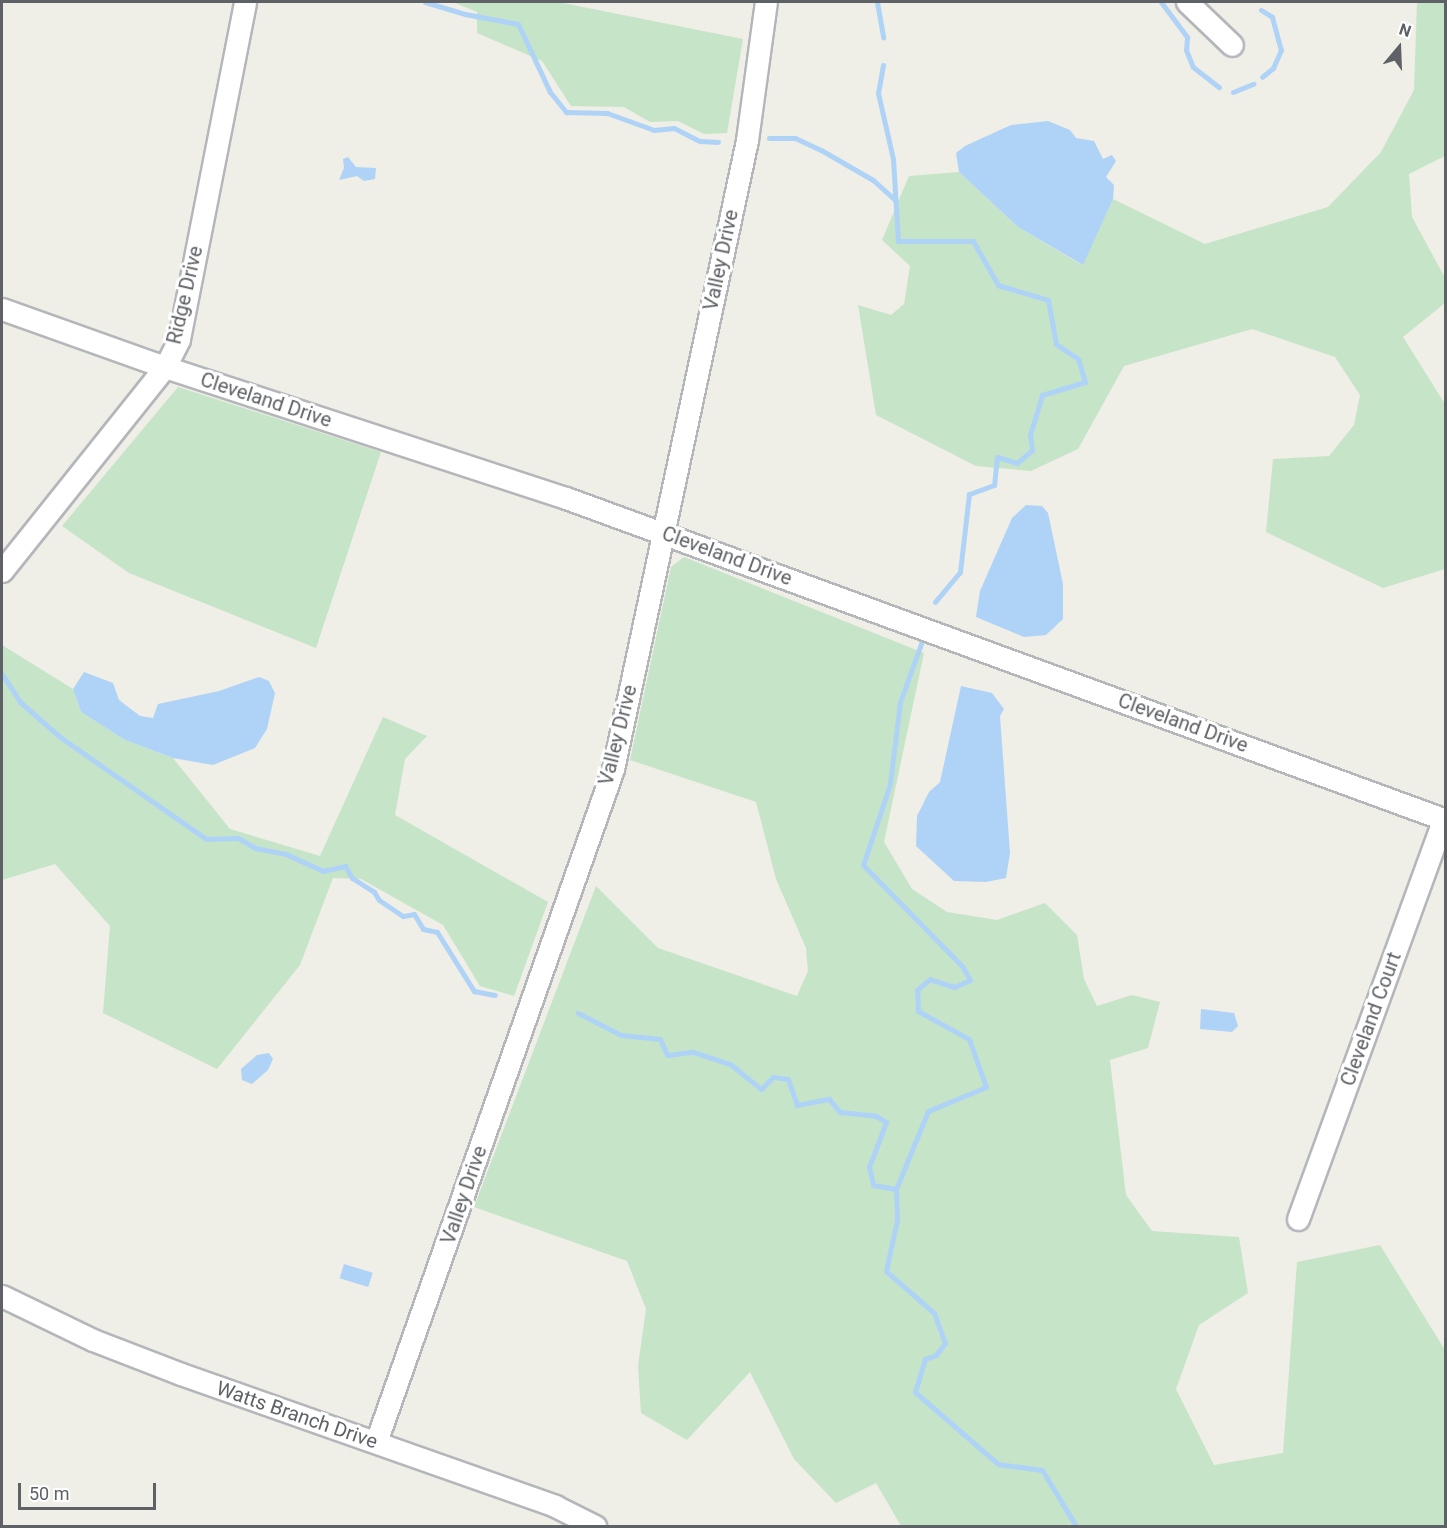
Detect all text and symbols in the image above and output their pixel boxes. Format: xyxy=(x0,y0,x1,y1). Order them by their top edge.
north arrow xyxy=(1369,18,1429,78)
text: N xyxy=(1397,20,1413,41)
street label: Valley Drive xyxy=(699,207,743,313)
street label: Ridge Drive xyxy=(162,243,208,347)
street label: Cleveland Drive xyxy=(197,367,335,433)
street label: Cleveland Drive xyxy=(659,521,795,591)
street label: Valley Drive xyxy=(594,682,642,788)
street label: Cleveland Drive xyxy=(1115,688,1251,758)
street label: Cleveland Court xyxy=(1336,949,1406,1089)
street label: Valley Drive xyxy=(436,1143,492,1247)
street label: Watts Branch Drive xyxy=(213,1376,381,1454)
scale bar xyxy=(21,1471,159,1509)
text: 50 m xyxy=(29,1483,69,1504)

